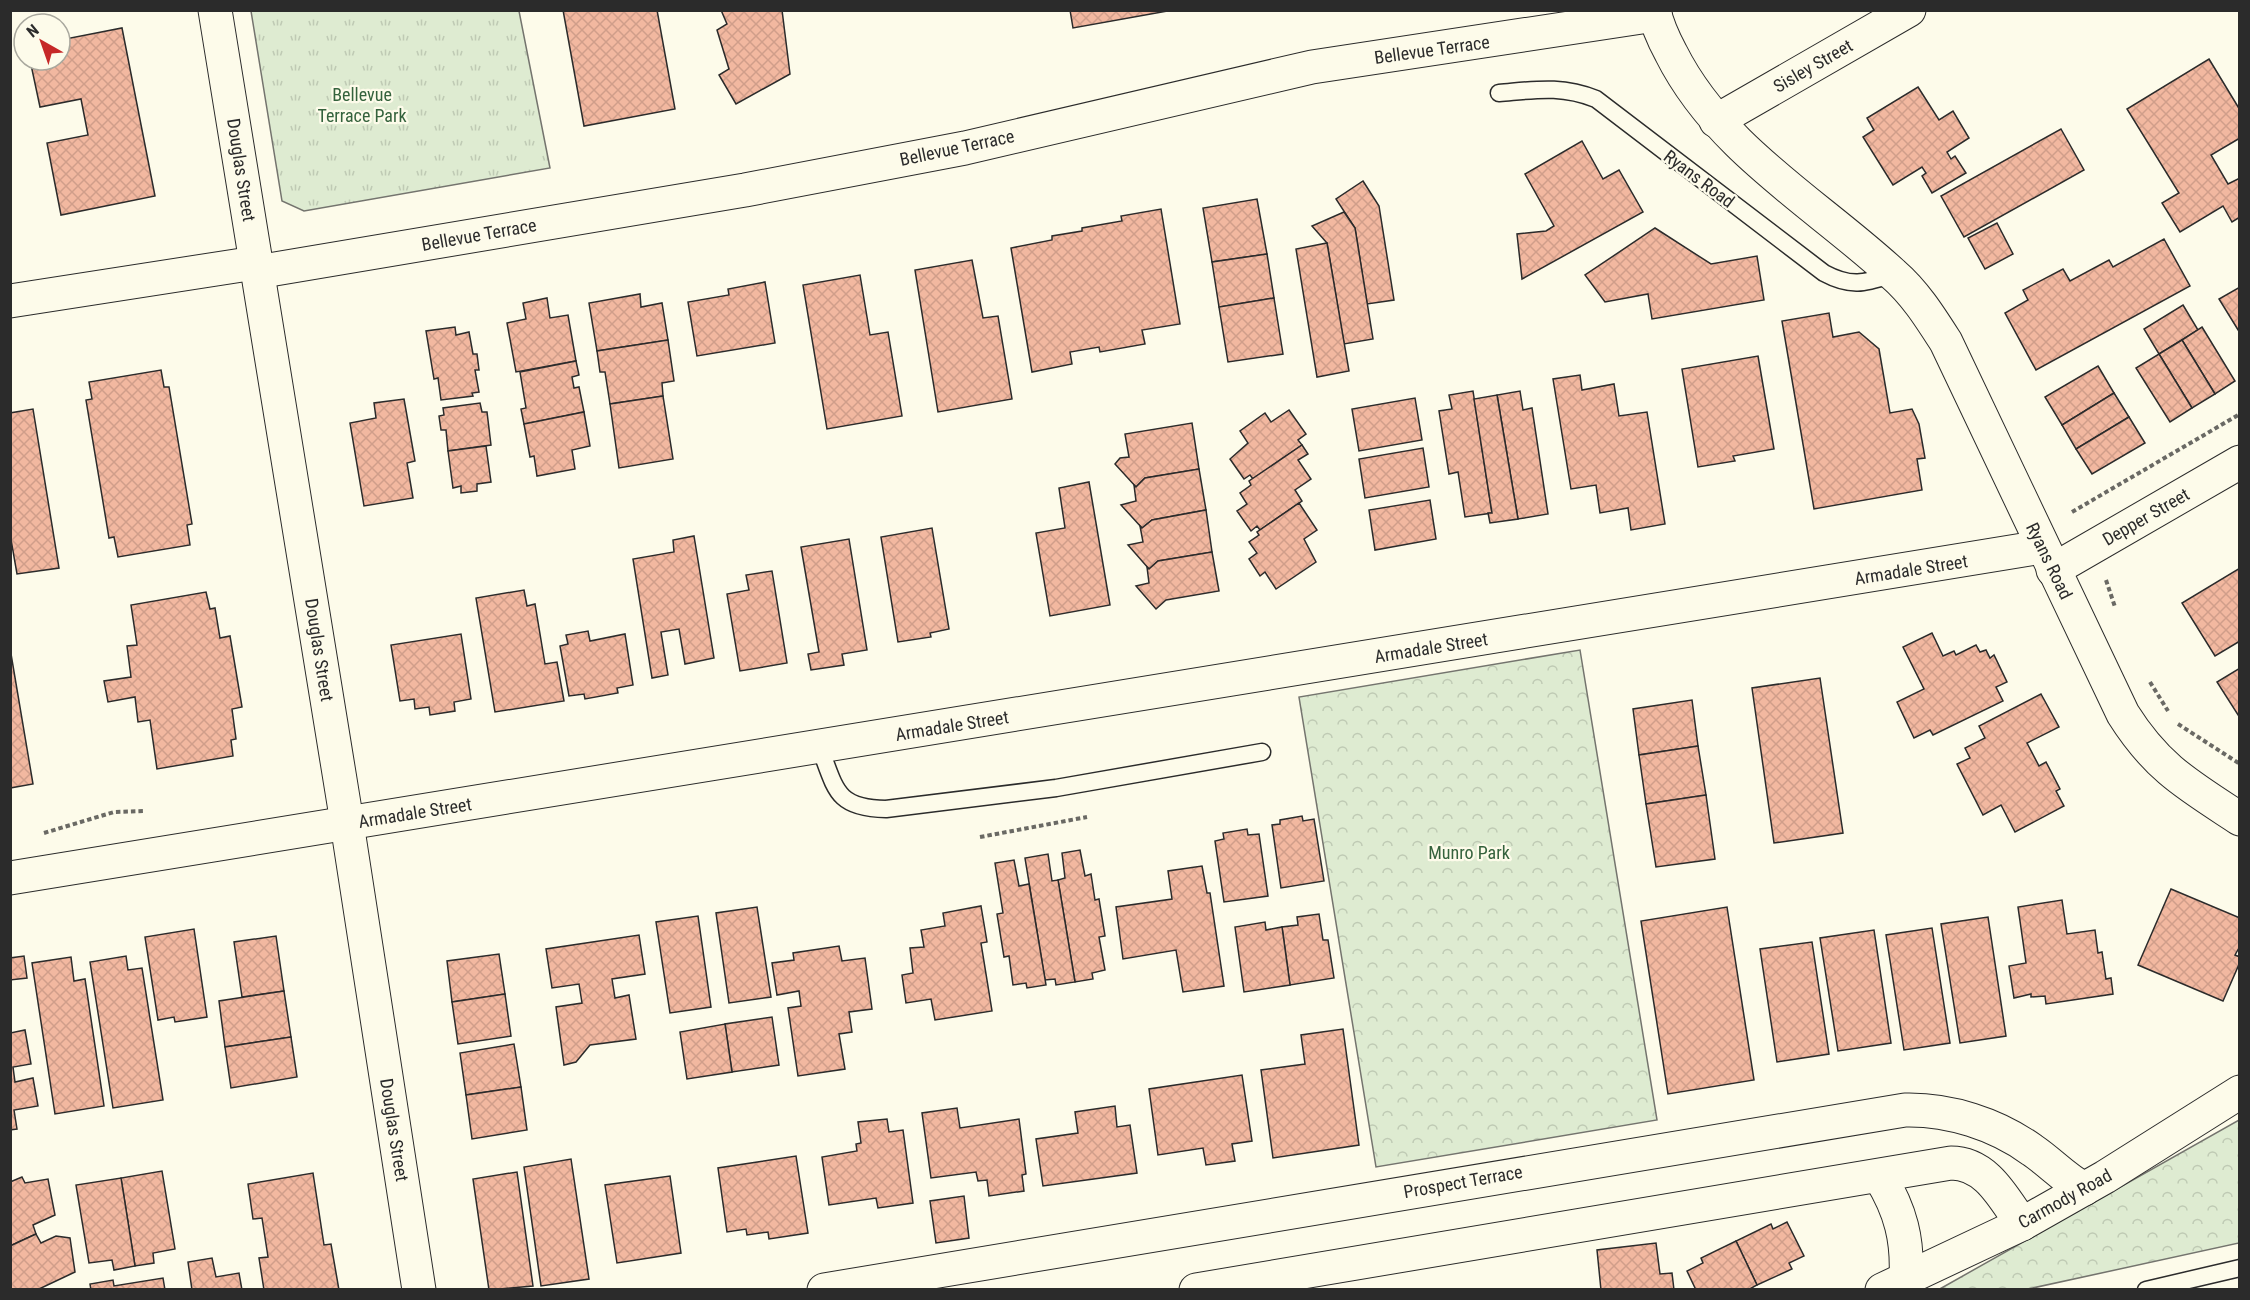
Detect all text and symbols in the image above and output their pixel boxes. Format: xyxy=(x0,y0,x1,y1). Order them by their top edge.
north arrow xyxy=(12,12,72,72)
text: N xyxy=(23,20,43,41)
street label: Bellevue Terrace xyxy=(1373,31,1491,68)
street label: Sisley Street xyxy=(1769,34,1856,97)
park label: Bellevue Terrace Park xyxy=(317,84,407,126)
street label: Douglas Street xyxy=(223,117,260,223)
street label: Bellevue Terrace xyxy=(898,125,1016,170)
street label: Ryans Road xyxy=(1660,145,1739,212)
street label: Bellevue Terrace xyxy=(420,214,538,255)
street label: Depper Street xyxy=(2099,483,2193,550)
street label: Ryans Road xyxy=(2022,519,2077,603)
street label: Armadale Street xyxy=(1853,550,1969,589)
street label: Douglas Street xyxy=(301,597,338,703)
street label: Armadale Street xyxy=(1373,628,1489,667)
street label: Armadale Street xyxy=(894,706,1010,745)
street label: Armadale Street xyxy=(357,793,473,832)
park label: Munro Park xyxy=(1428,842,1510,863)
street label: Douglas Street xyxy=(376,1077,413,1183)
street label: Prospect Terrace xyxy=(1402,1161,1524,1202)
street label: Carmody Road xyxy=(2014,1164,2115,1233)

